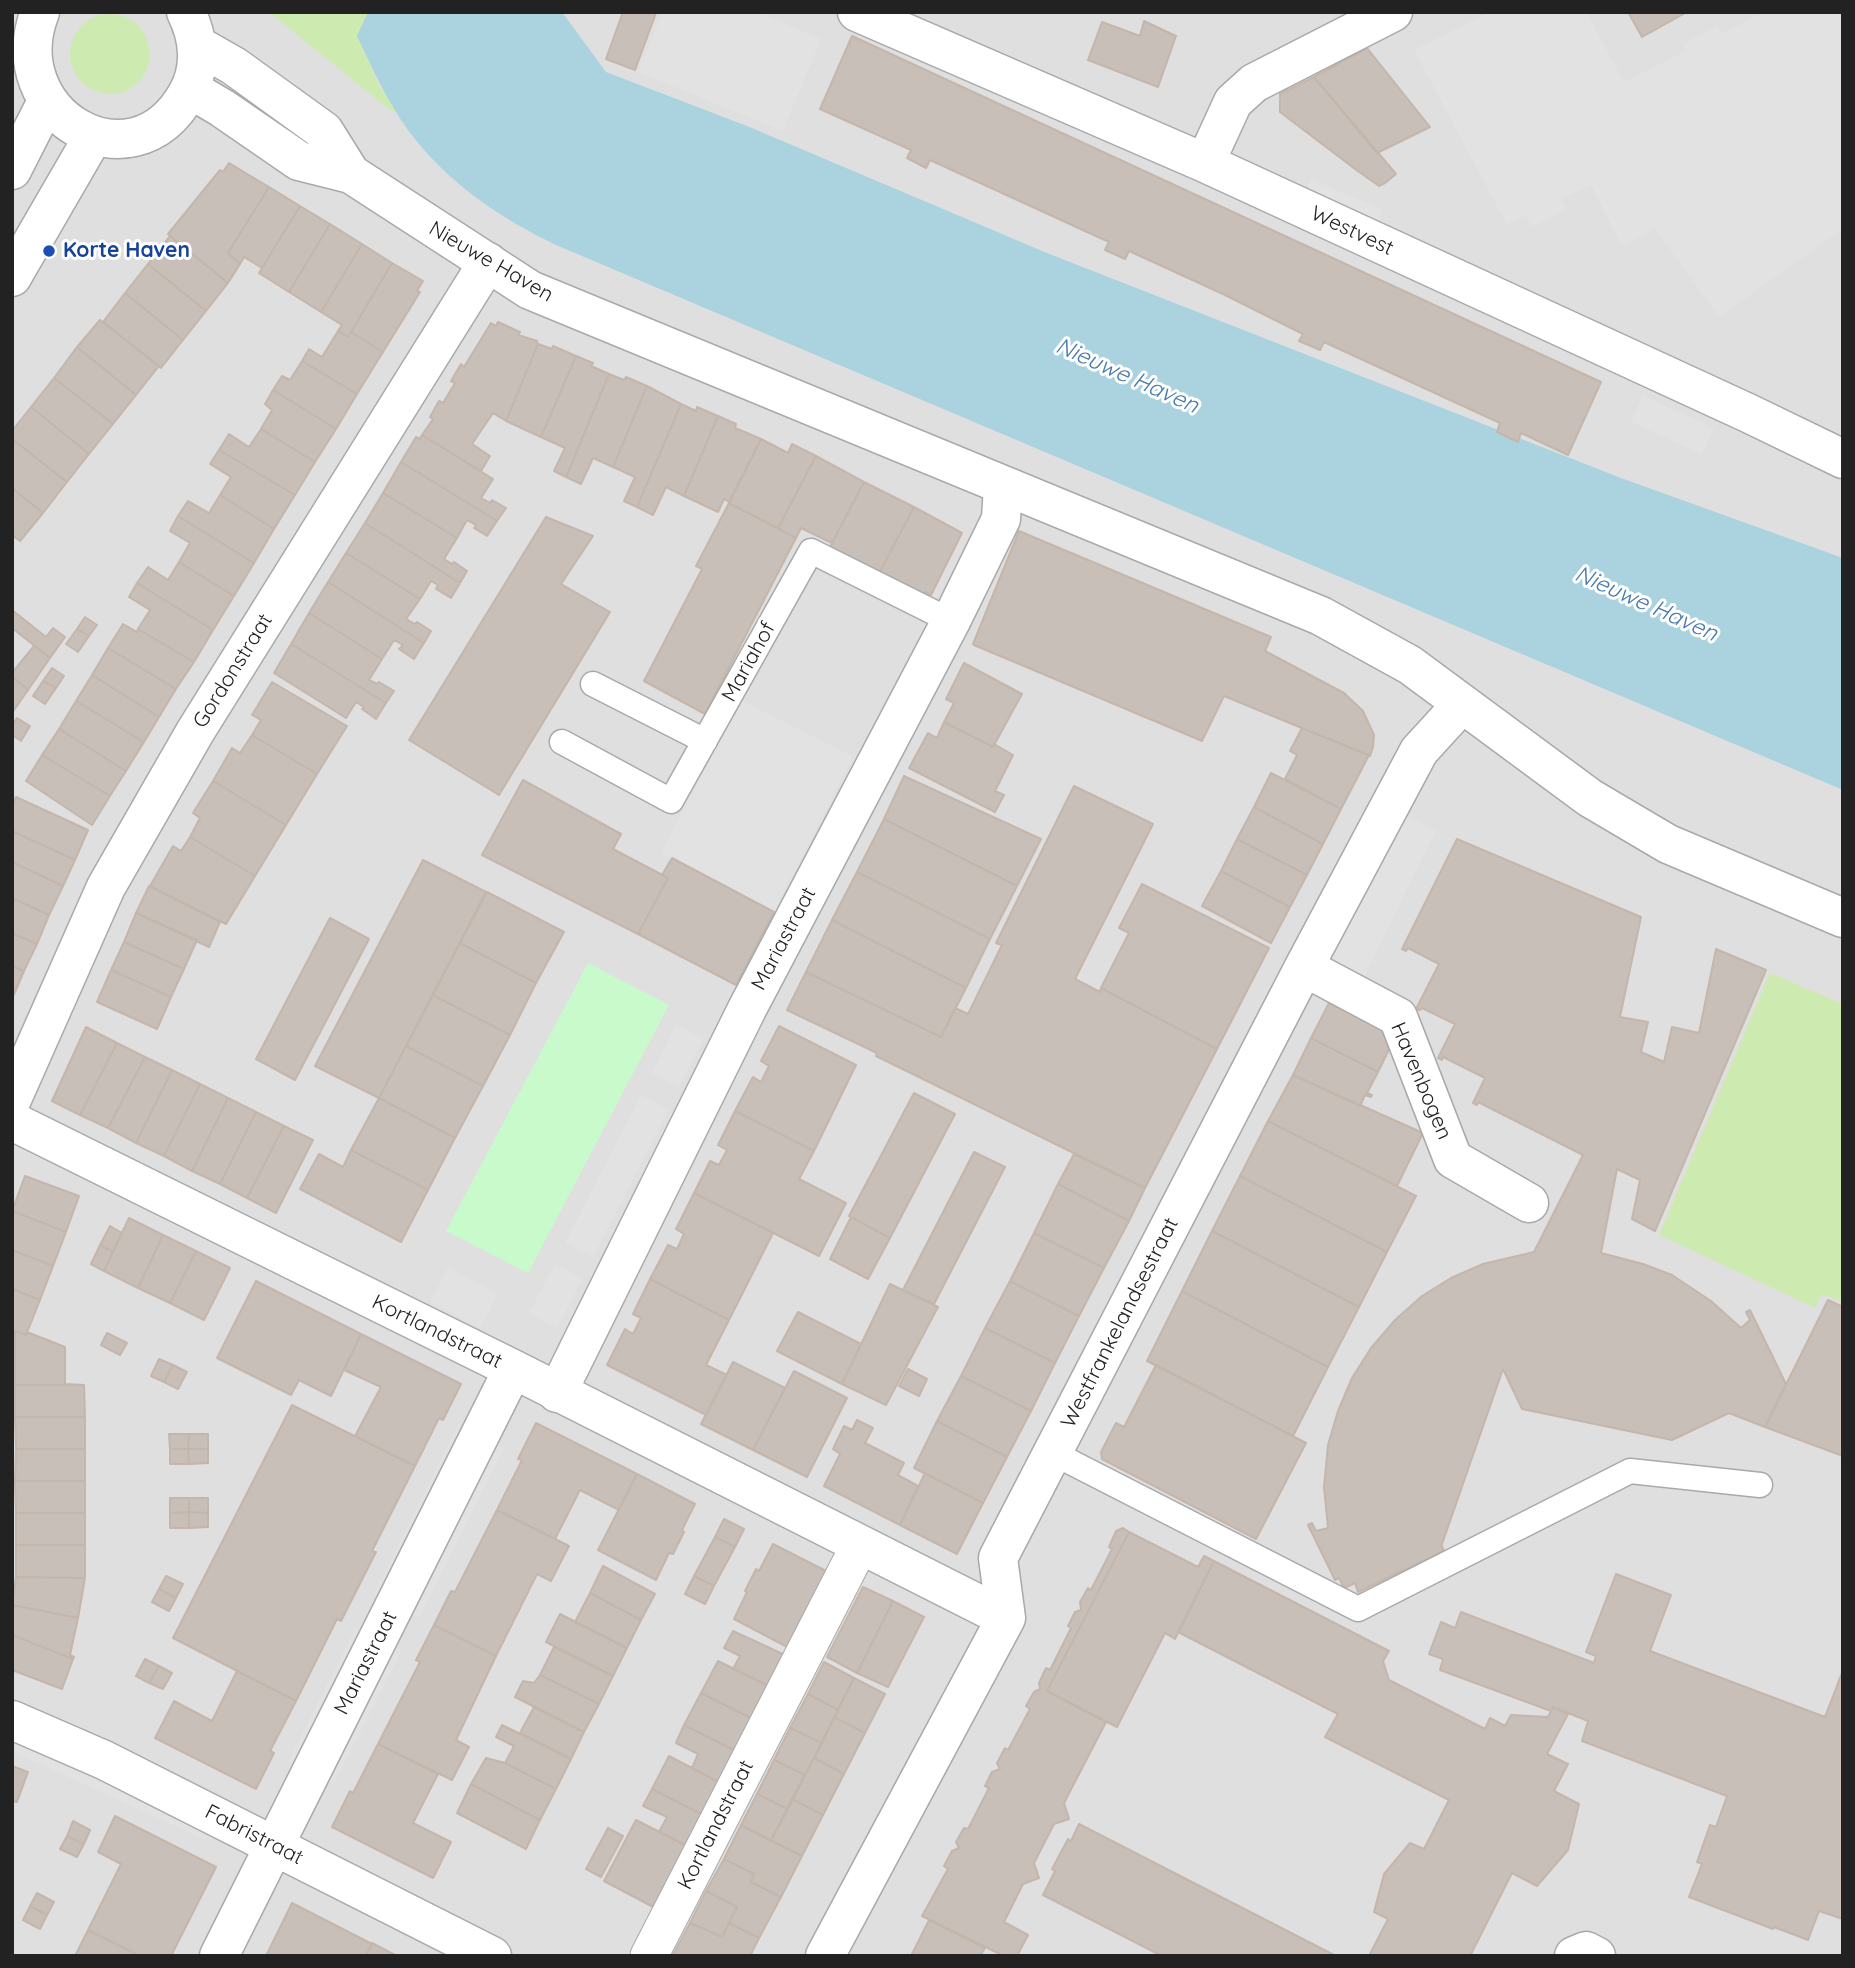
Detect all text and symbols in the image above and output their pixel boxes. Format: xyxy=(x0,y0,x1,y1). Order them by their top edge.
street label: Westvest xyxy=(1307,201,1397,261)
street label: Nieuwe Haven xyxy=(424,216,558,308)
place label: Korte Haven xyxy=(63,238,190,264)
marker: Korte Haven xyxy=(41,243,57,259)
water label: Nieuwe Haven xyxy=(1052,332,1202,420)
water label: Nieuwe Haven xyxy=(1571,560,1721,648)
street label: Gordonstraat xyxy=(188,609,278,733)
street label: Mariahof xyxy=(717,618,781,706)
street label: Mariastraat xyxy=(746,883,822,995)
street label: Havenbogen xyxy=(1385,1019,1457,1143)
street label: Westfrankelandsestraat xyxy=(1056,1214,1184,1432)
street label: Kortlandstraat xyxy=(368,1290,506,1374)
street label: Mariastraat xyxy=(329,1607,403,1719)
street label: Kortlandstraat xyxy=(673,1756,759,1894)
street label: Fabristraat xyxy=(201,1799,307,1871)

